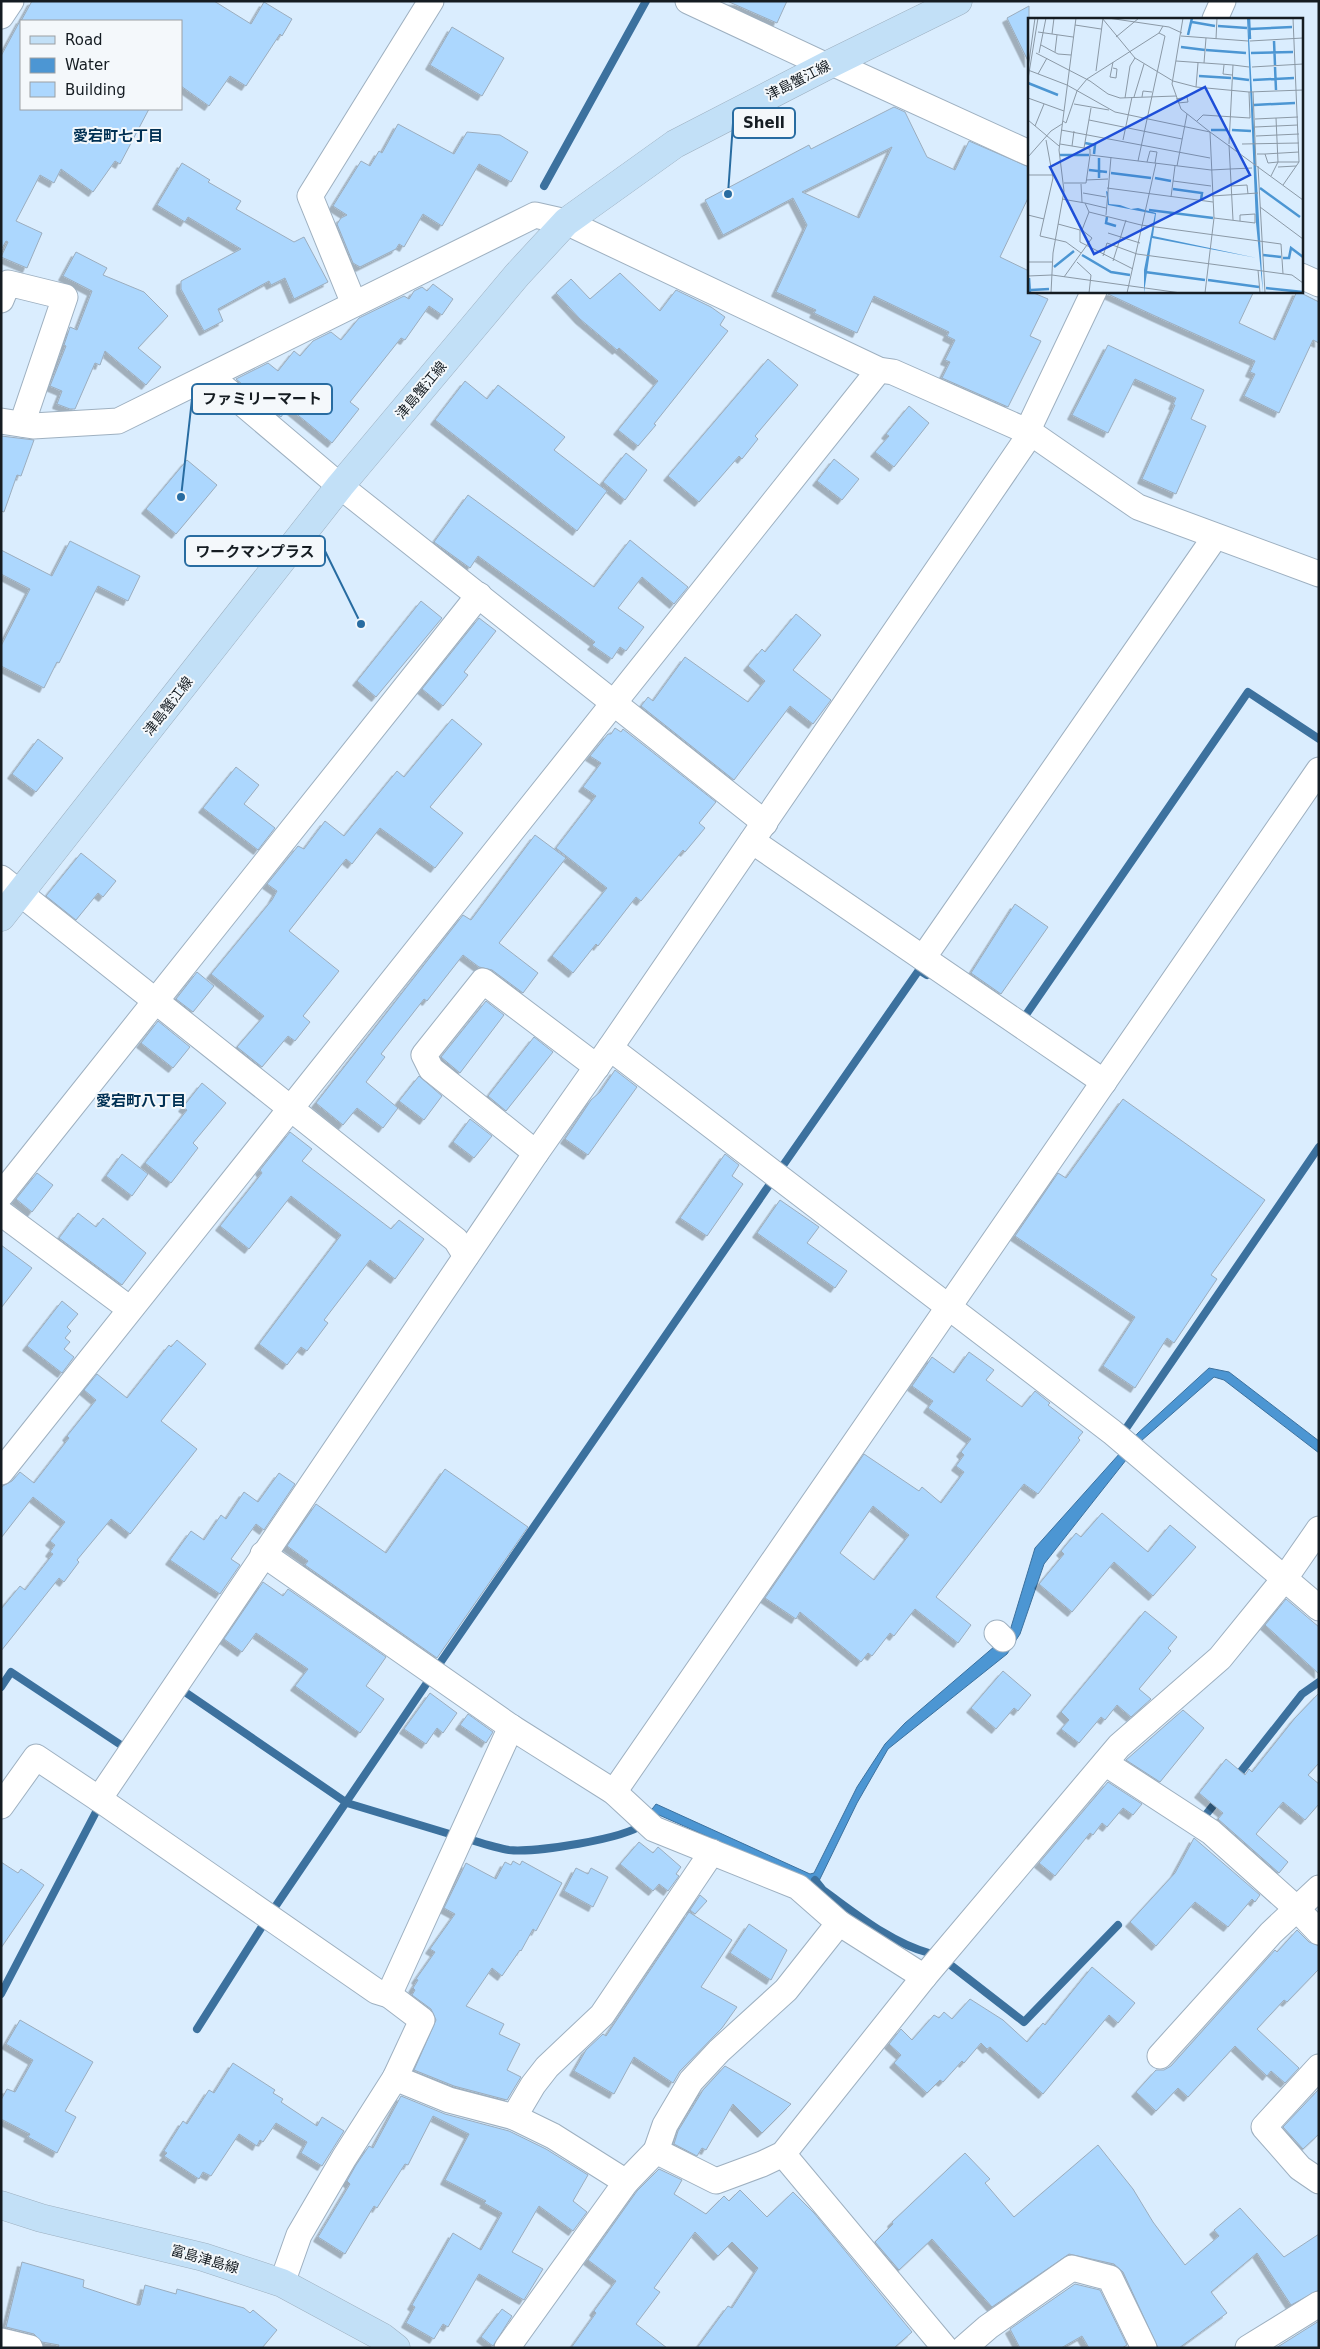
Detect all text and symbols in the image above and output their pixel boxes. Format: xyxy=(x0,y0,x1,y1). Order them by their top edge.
inset map xyxy=(1028,18,1302,292)
legend xyxy=(20,20,182,110)
text: Road xyxy=(65,31,103,49)
text: Water xyxy=(65,56,110,74)
street label: 津島蟹江線 xyxy=(763,57,833,103)
text: Building xyxy=(65,81,126,99)
callout: Shell xyxy=(733,108,795,138)
text: Shell xyxy=(743,114,785,132)
district label: 愛宕町七丁目 xyxy=(73,127,163,145)
street label: 津島蟹江線 xyxy=(392,358,450,422)
callout: ファミリーマート xyxy=(192,384,332,414)
text: ファミリーマート xyxy=(202,390,322,408)
callout: ワークマンプラス xyxy=(185,536,325,566)
text: ワークマンプラス xyxy=(195,543,315,561)
street label: 津島蟹江線 xyxy=(140,673,196,739)
district label: 愛宕町八丁目 xyxy=(96,1092,186,1110)
street label: 富島津島線 xyxy=(169,2242,241,2276)

